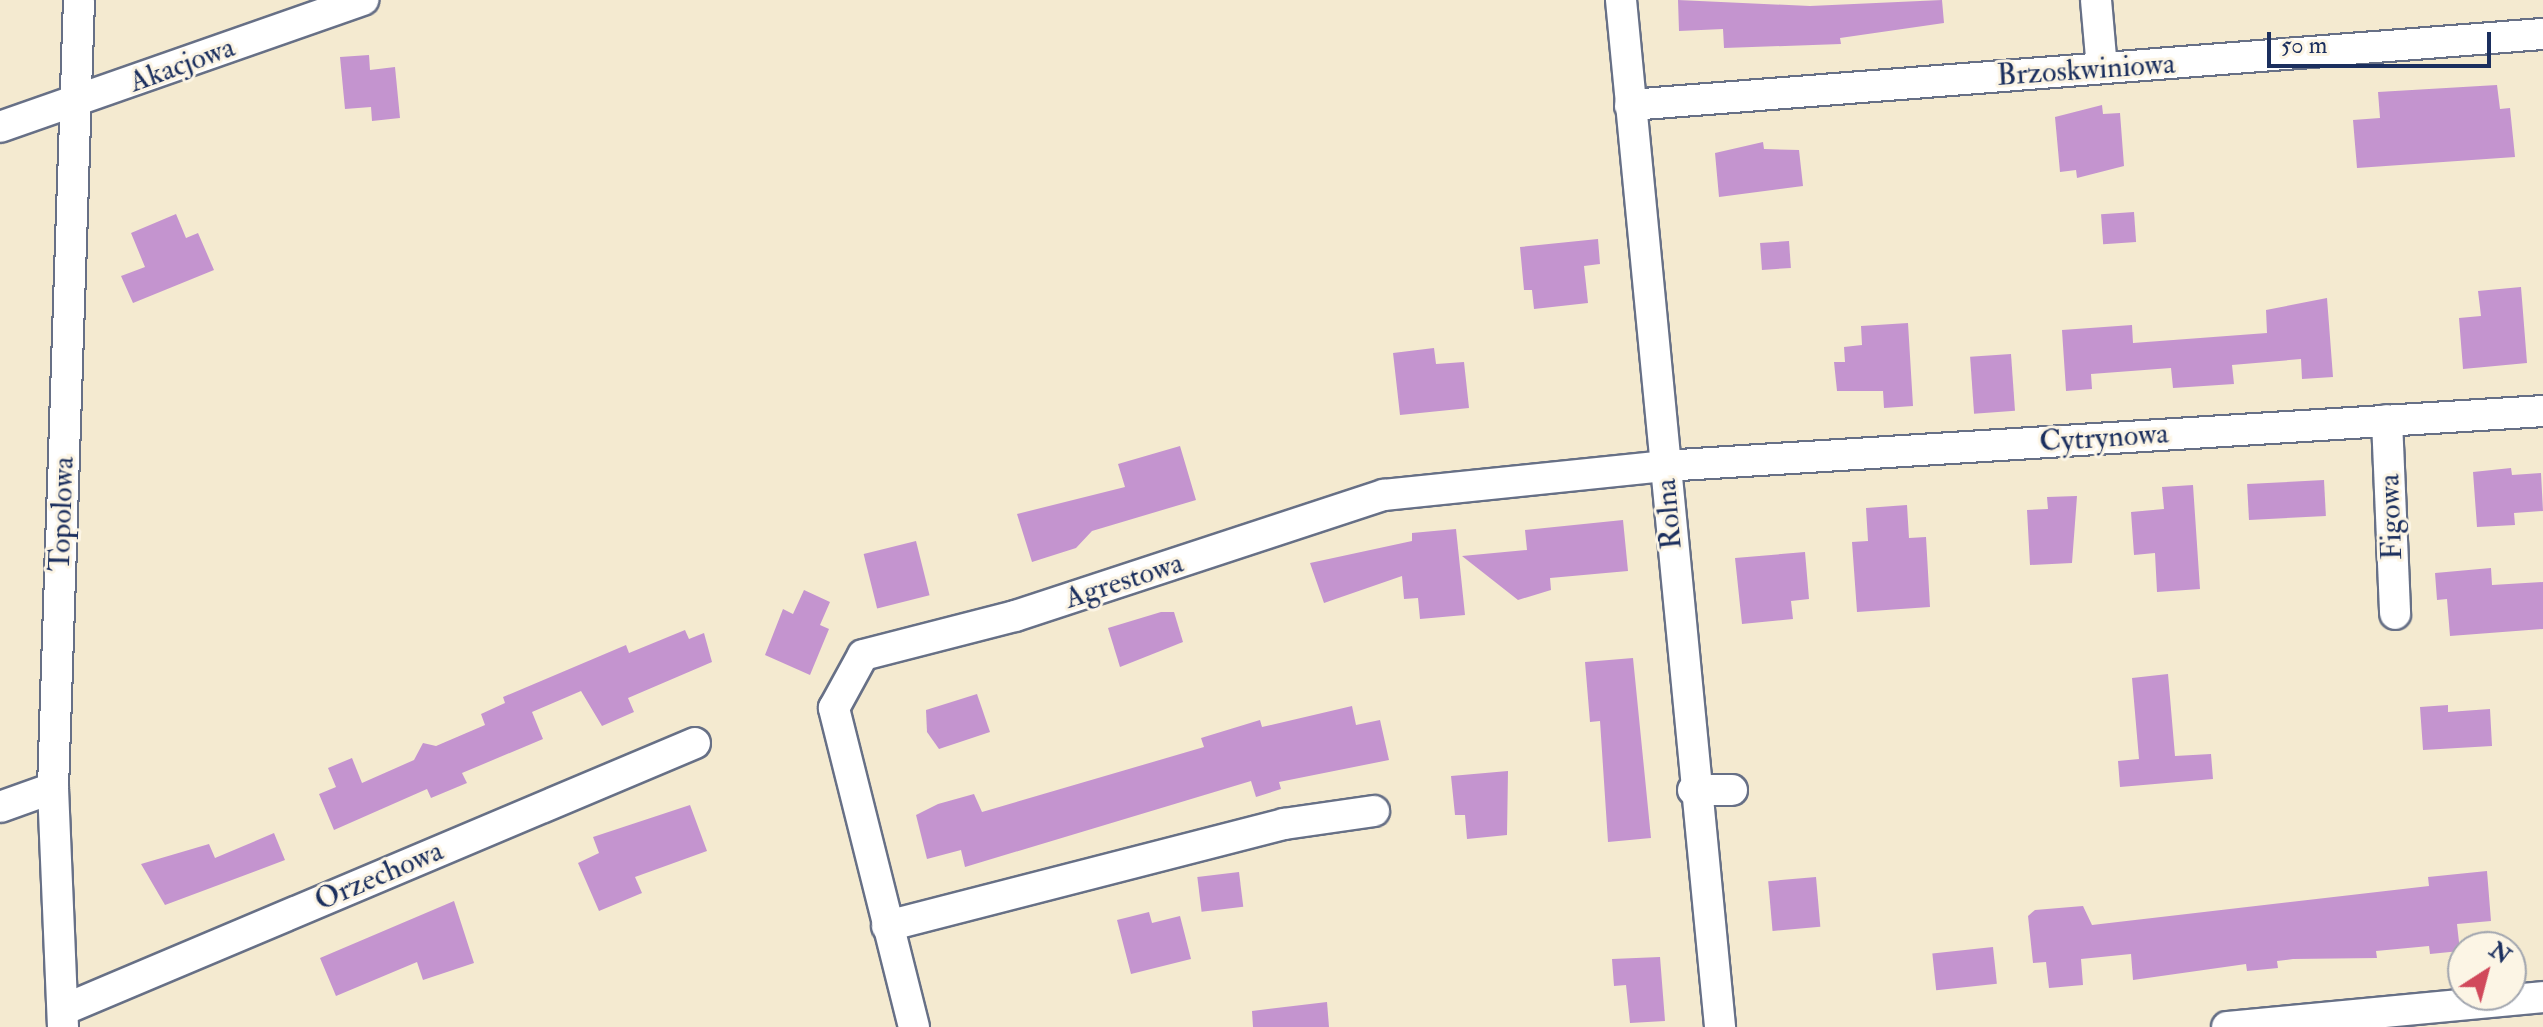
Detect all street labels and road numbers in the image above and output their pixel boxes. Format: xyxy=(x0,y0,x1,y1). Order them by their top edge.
street label: Akacjowa xyxy=(124,29,240,101)
street label: Brzoskwiniowa xyxy=(1996,46,2176,94)
street label: Cytrynowa xyxy=(2038,416,2170,460)
street label: Topolowa xyxy=(42,456,82,572)
street label: Figowa xyxy=(2372,473,2410,561)
street label: Rolna xyxy=(1648,477,1690,551)
street label: Agrestowa xyxy=(1060,545,1188,617)
street label: Orzechowa xyxy=(310,833,448,919)

